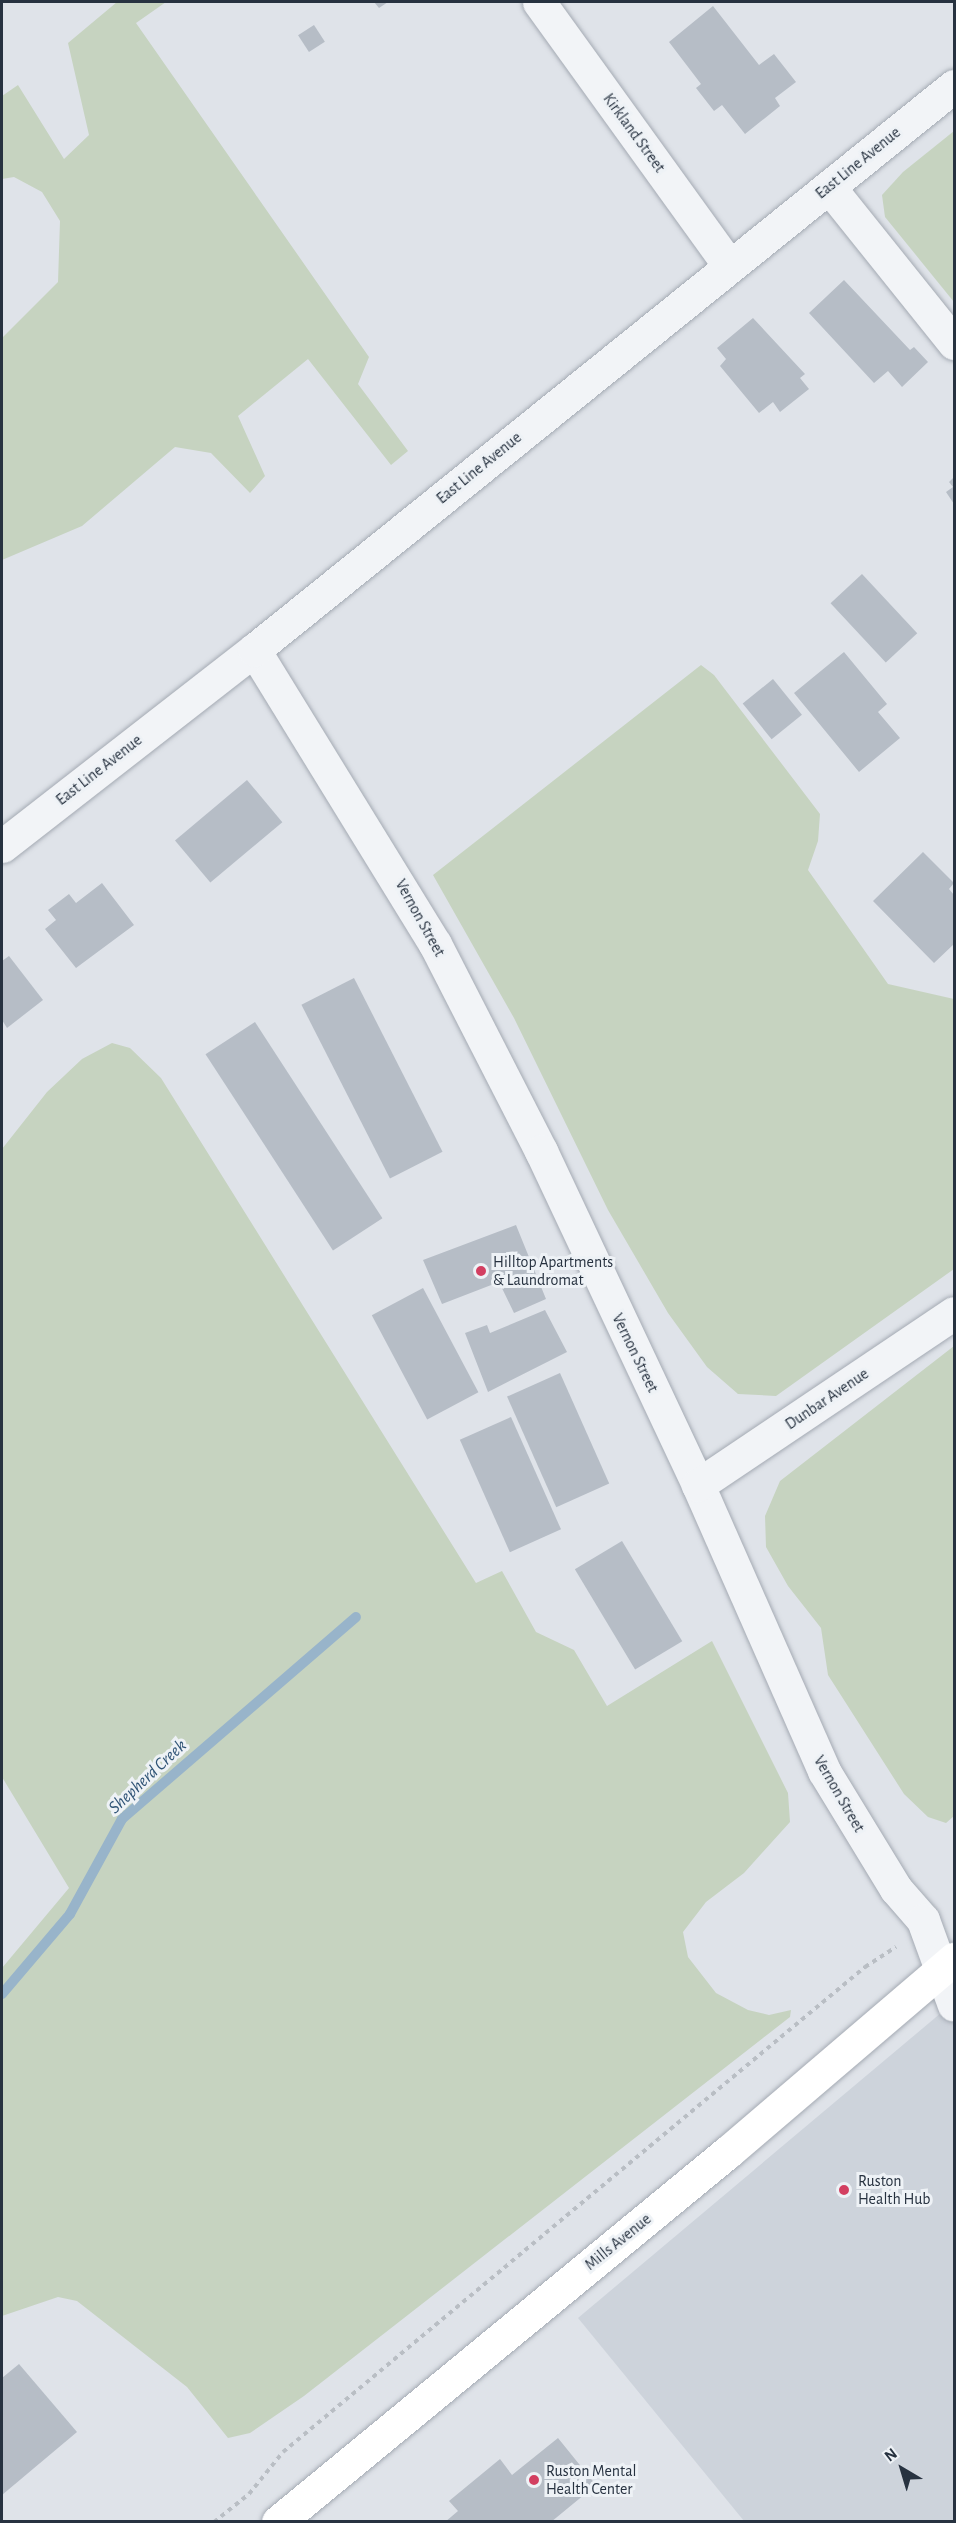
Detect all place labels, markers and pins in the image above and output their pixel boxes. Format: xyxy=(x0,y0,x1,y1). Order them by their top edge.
place label: Hilltop Apartments & Laundromat xyxy=(493,1252,613,1290)
marker: Hilltop Apartments & Laundromat xyxy=(474,1264,488,1278)
place label: Ruston Health Hub xyxy=(858,2171,931,2209)
marker: Ruston Health Hub xyxy=(835,2181,853,2199)
place label: Ruston Mental Health Center xyxy=(546,2461,636,2499)
marker: Ruston Mental Health Center xyxy=(527,2473,541,2487)

